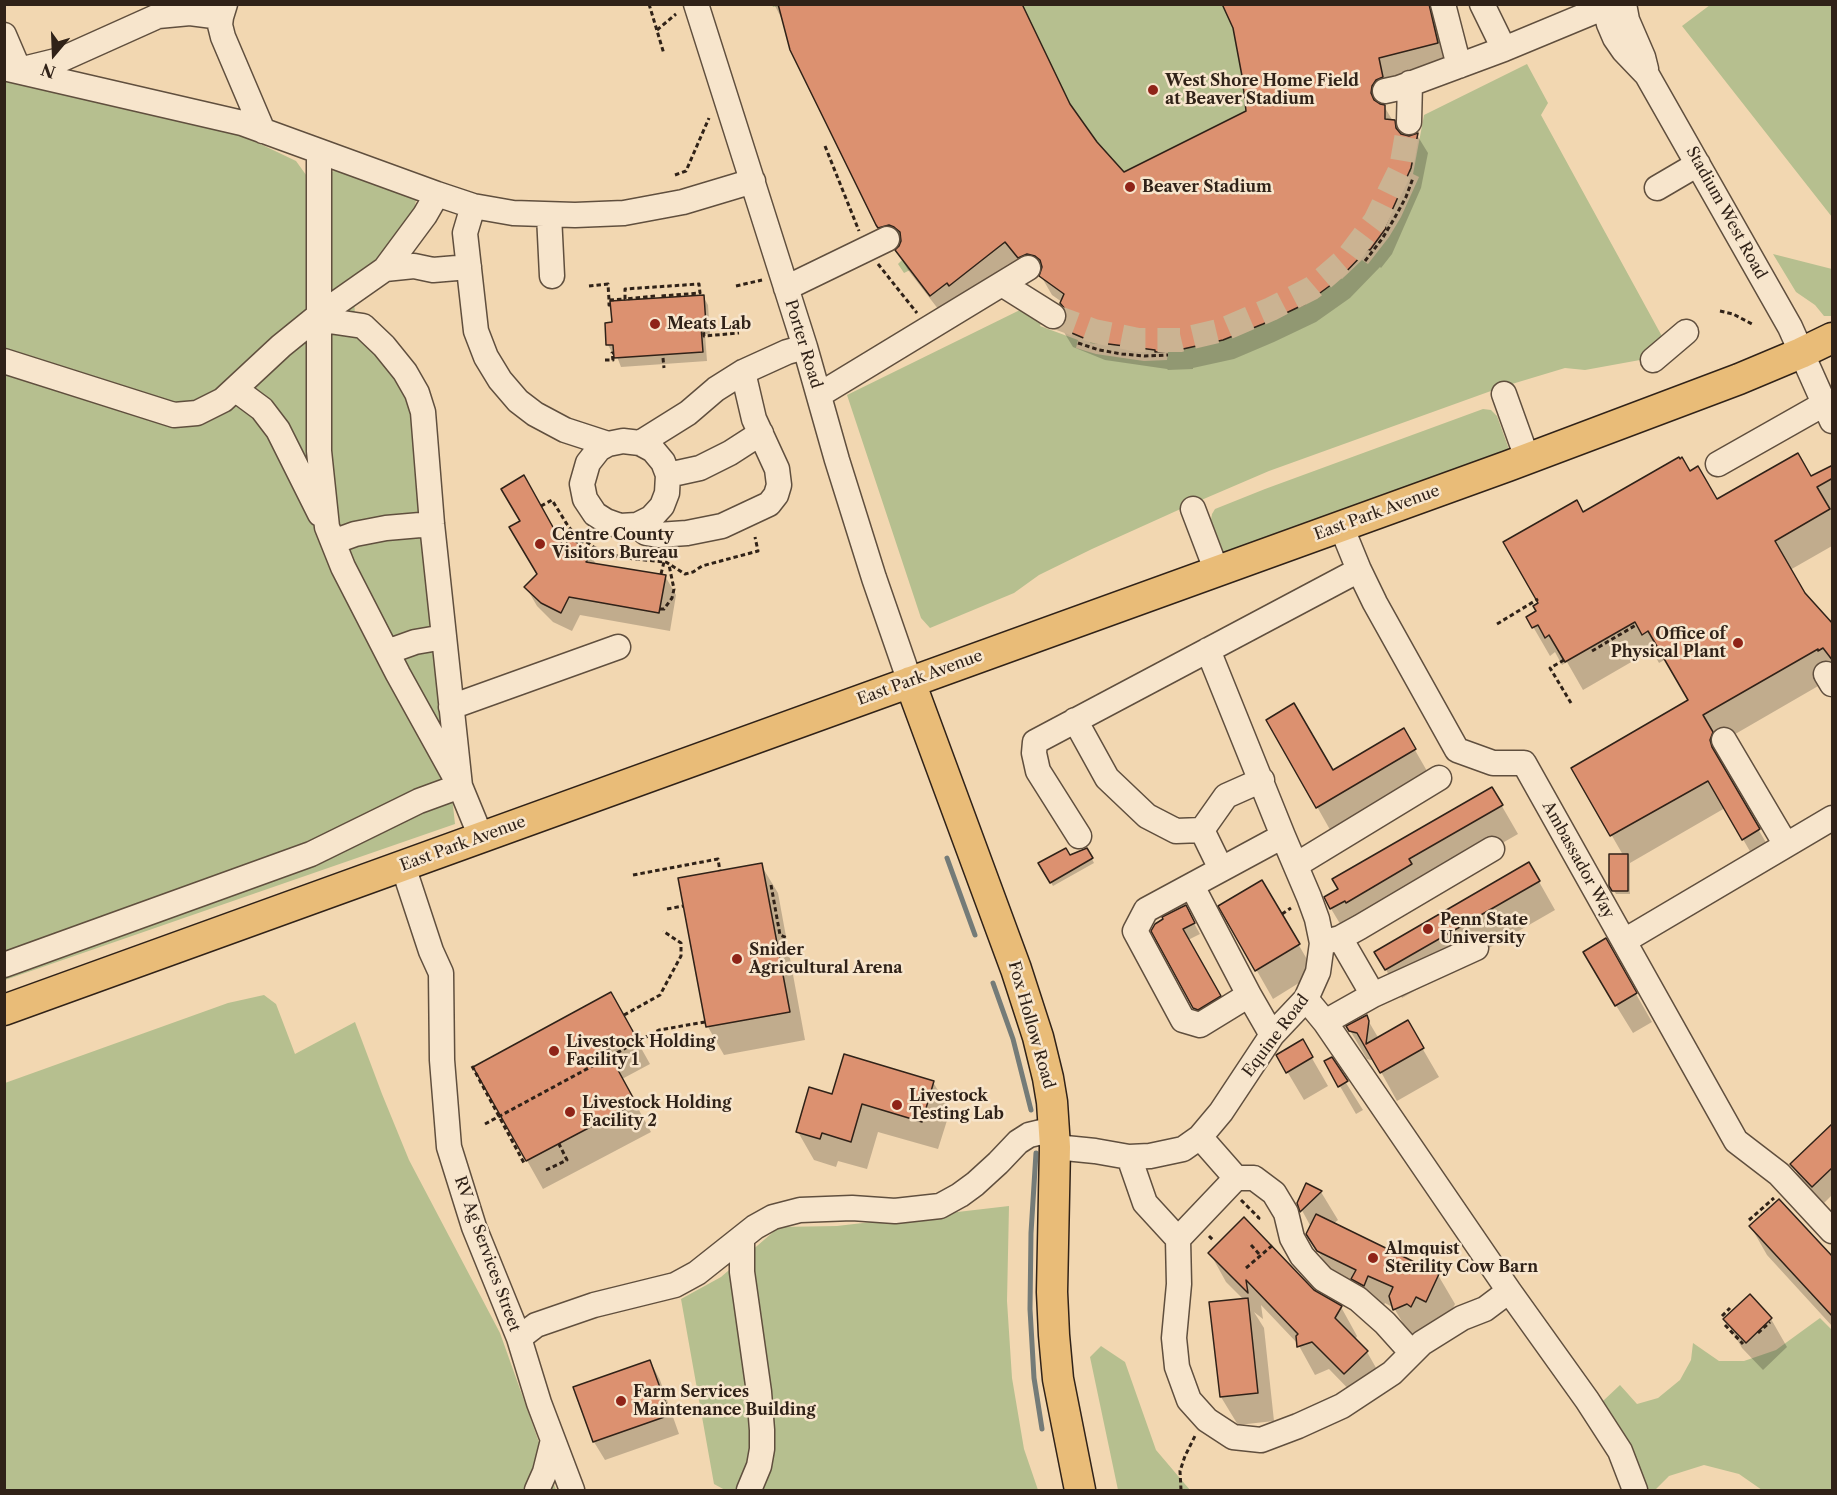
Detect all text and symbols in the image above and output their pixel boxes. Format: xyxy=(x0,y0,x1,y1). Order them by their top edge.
north arrow xyxy=(24,24,84,84)
text: N xyxy=(38,59,58,83)
place label: West Shore Home Field at Beaver Stadium xyxy=(1165,71,1359,109)
marker: West Shore Home Field at Beaver Stadium xyxy=(1146,83,1160,97)
street label: Stadium West Road xyxy=(1682,143,1770,283)
place label: Beaver Stadium xyxy=(1142,177,1272,197)
marker: Beaver Stadium xyxy=(1123,180,1137,194)
street label: Porter Road xyxy=(780,297,826,391)
place label: Meats Lab xyxy=(667,314,751,334)
marker: Meats Lab xyxy=(648,317,662,331)
street label: East Park Avenue xyxy=(1312,481,1442,545)
place label: Centre County Visitors Bureau xyxy=(552,525,678,563)
marker: Centre County Visitors Bureau xyxy=(533,537,547,551)
place label: Office of Physical Plant xyxy=(1611,624,1726,662)
marker: Office of Physical Plant xyxy=(1731,636,1745,650)
street label: East Park Avenue xyxy=(855,646,985,710)
street label: Ambassador Way xyxy=(1538,798,1618,922)
street label: East Park Avenue xyxy=(398,812,528,876)
place label: Penn State University xyxy=(1440,910,1528,948)
marker: Penn State University xyxy=(1421,922,1435,936)
place label: Snider Agricultural Arena xyxy=(749,940,903,978)
marker: Snider Agricultural Arena xyxy=(730,952,744,966)
street label: Fox Hollow Road xyxy=(1004,959,1058,1091)
street label: Equine Road xyxy=(1239,991,1313,1081)
place label: Livestock Holding Facility 1 xyxy=(566,1032,716,1070)
marker: Livestock Holding Facility 1 xyxy=(547,1044,561,1058)
place label: Livestock Testing Lab xyxy=(909,1086,1004,1124)
place label: Livestock Holding Facility 2 xyxy=(582,1093,732,1131)
marker: Livestock Testing Lab xyxy=(890,1098,904,1112)
marker: Livestock Holding Facility 2 xyxy=(563,1105,577,1119)
street label: RV Ag Services Street xyxy=(450,1174,524,1334)
place label: Almquist Sterility Cow Barn xyxy=(1385,1239,1538,1277)
marker: Almquist Sterility Cow Barn xyxy=(1366,1251,1380,1265)
place label: Farm Services Maintenance Building xyxy=(633,1382,816,1420)
marker: Farm Services Maintenance Building xyxy=(614,1394,628,1408)

